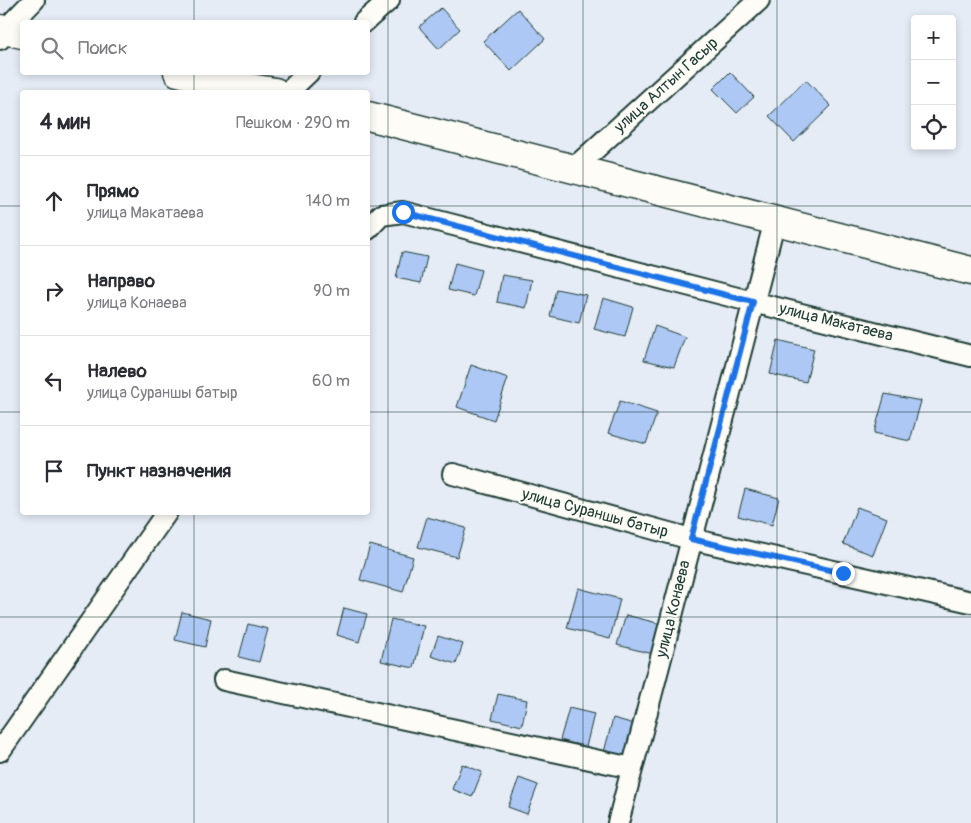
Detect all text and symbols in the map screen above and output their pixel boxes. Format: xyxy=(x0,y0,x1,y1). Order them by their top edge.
map controls xyxy=(911,15,956,150)
button: + xyxy=(911,15,956,60)
search box xyxy=(20,20,370,75)
street label: улица Алтын Гасыр xyxy=(609,33,722,138)
icon: search xyxy=(38,34,66,62)
text: Поиск xyxy=(78,36,128,60)
button: − xyxy=(911,60,956,105)
button: locate xyxy=(911,105,956,150)
text: 4 мин xyxy=(40,109,90,136)
text: Пешком · 290 m xyxy=(236,113,350,133)
text: Прямо xyxy=(87,179,139,203)
icon: ahead xyxy=(40,187,68,215)
text: 140 m xyxy=(306,191,350,211)
route start xyxy=(392,201,415,224)
text: улица Макатаева xyxy=(87,203,204,223)
text: Направо xyxy=(87,269,155,293)
icon: right xyxy=(40,277,68,305)
text: 90 m xyxy=(313,281,350,301)
text: улица Конаева xyxy=(87,293,187,313)
street label: улица Макатаева xyxy=(776,298,895,346)
text: Налево xyxy=(87,359,147,383)
icon: left xyxy=(40,367,68,395)
text: 60 m xyxy=(312,371,350,391)
text: улица Сураншы батыр xyxy=(87,383,238,403)
icon: arrive xyxy=(40,457,68,485)
text: Пункт назначения xyxy=(87,459,231,483)
street label: улица Сураншы батыр xyxy=(519,484,670,542)
street label: улица Конаева xyxy=(651,558,695,661)
route end xyxy=(832,562,855,585)

